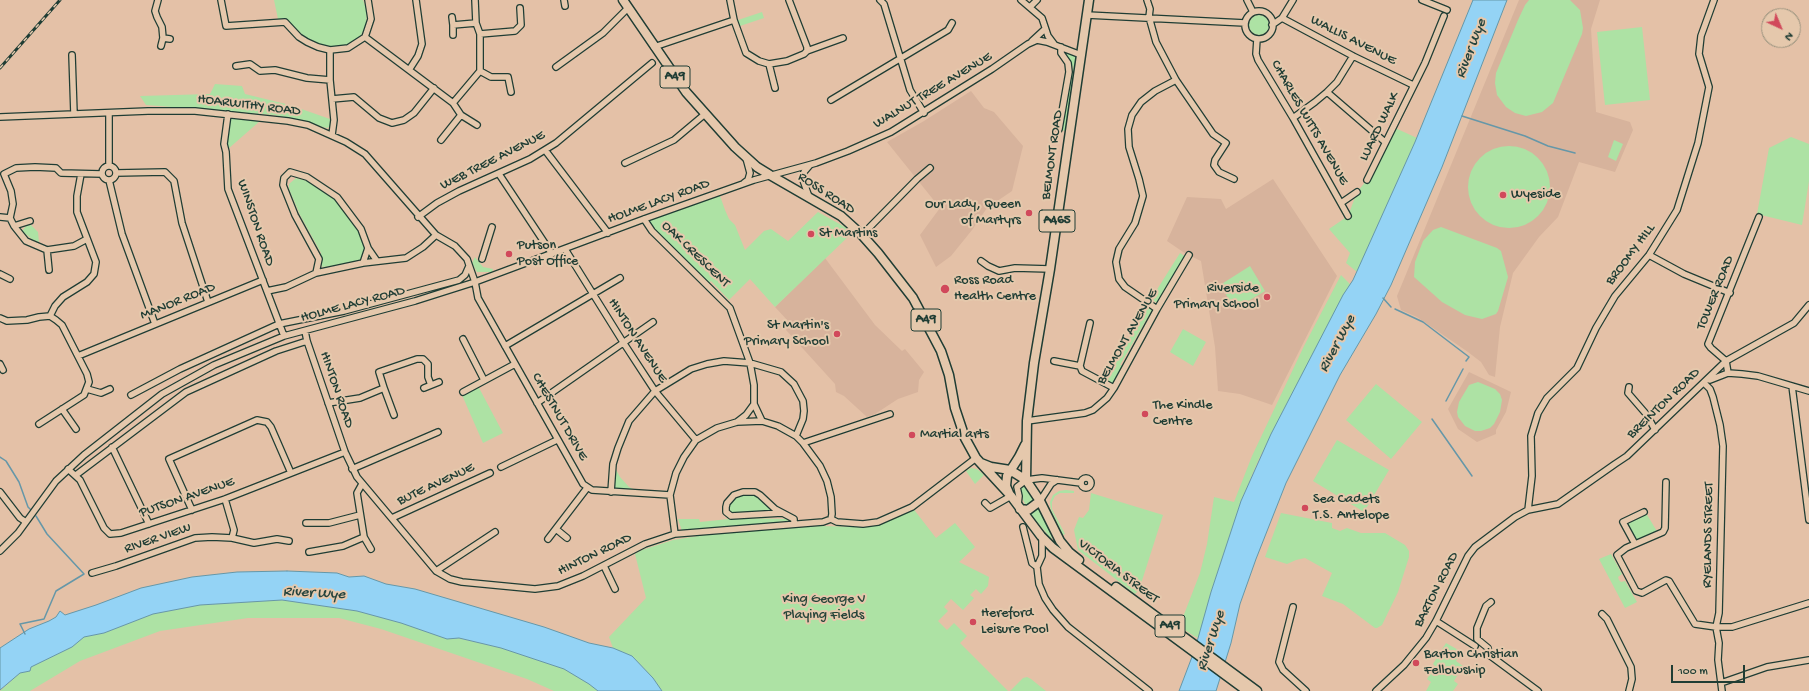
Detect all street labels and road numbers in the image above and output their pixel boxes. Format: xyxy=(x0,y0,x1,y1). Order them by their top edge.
street label: WALLIS AVENUE xyxy=(1307,12,1399,70)
street label: WALNUT TREE AVENUE xyxy=(871,49,995,133)
street label: CHARLES WITTS AVENUE xyxy=(1266,58,1352,188)
road number: A49 xyxy=(660,66,690,88)
street label: LUARD WALK xyxy=(1356,90,1404,164)
street label: HOARWITHY ROAD xyxy=(197,91,301,121)
street label: BELMONT ROAD xyxy=(1038,109,1068,201)
street label: WEB TREE AVENUE xyxy=(438,127,548,195)
street label: ROSS ROAD xyxy=(794,169,858,219)
street label: HOLME LACY ROAD xyxy=(606,176,712,228)
street label: WINSTON ROAD xyxy=(232,178,278,268)
road number: A465 xyxy=(1039,210,1075,232)
street label: OAK CRESCENT xyxy=(657,218,733,292)
street label: BROOMY HILL xyxy=(1602,221,1660,289)
street label: TOWER ROAD xyxy=(1694,254,1738,332)
street label: MANOR ROAD xyxy=(138,279,218,325)
street label: HOLME LACY ROAD xyxy=(299,283,407,327)
street label: BELMONT AVENUE xyxy=(1094,286,1162,388)
street label: HINTON AVENUE xyxy=(603,296,671,386)
road number: A49 xyxy=(911,309,941,331)
street label: HINTON ROAD xyxy=(315,349,357,431)
street label: BREINTON ROAD xyxy=(1624,365,1704,443)
street label: CHESTNUT DRIVE xyxy=(527,370,591,464)
street label: BUTE AVENUE xyxy=(395,460,477,510)
street label: PUTSON AVENUE xyxy=(137,474,237,522)
street label: RYELANDS STREET xyxy=(1700,482,1718,588)
street label: RIVER VIEW xyxy=(122,520,194,558)
street label: HINTON ROAD xyxy=(555,530,635,580)
street label: VICTORIA STREET xyxy=(1074,536,1162,608)
street label: BARTON ROAD xyxy=(1411,550,1463,630)
road number: A49 xyxy=(1155,615,1185,637)

